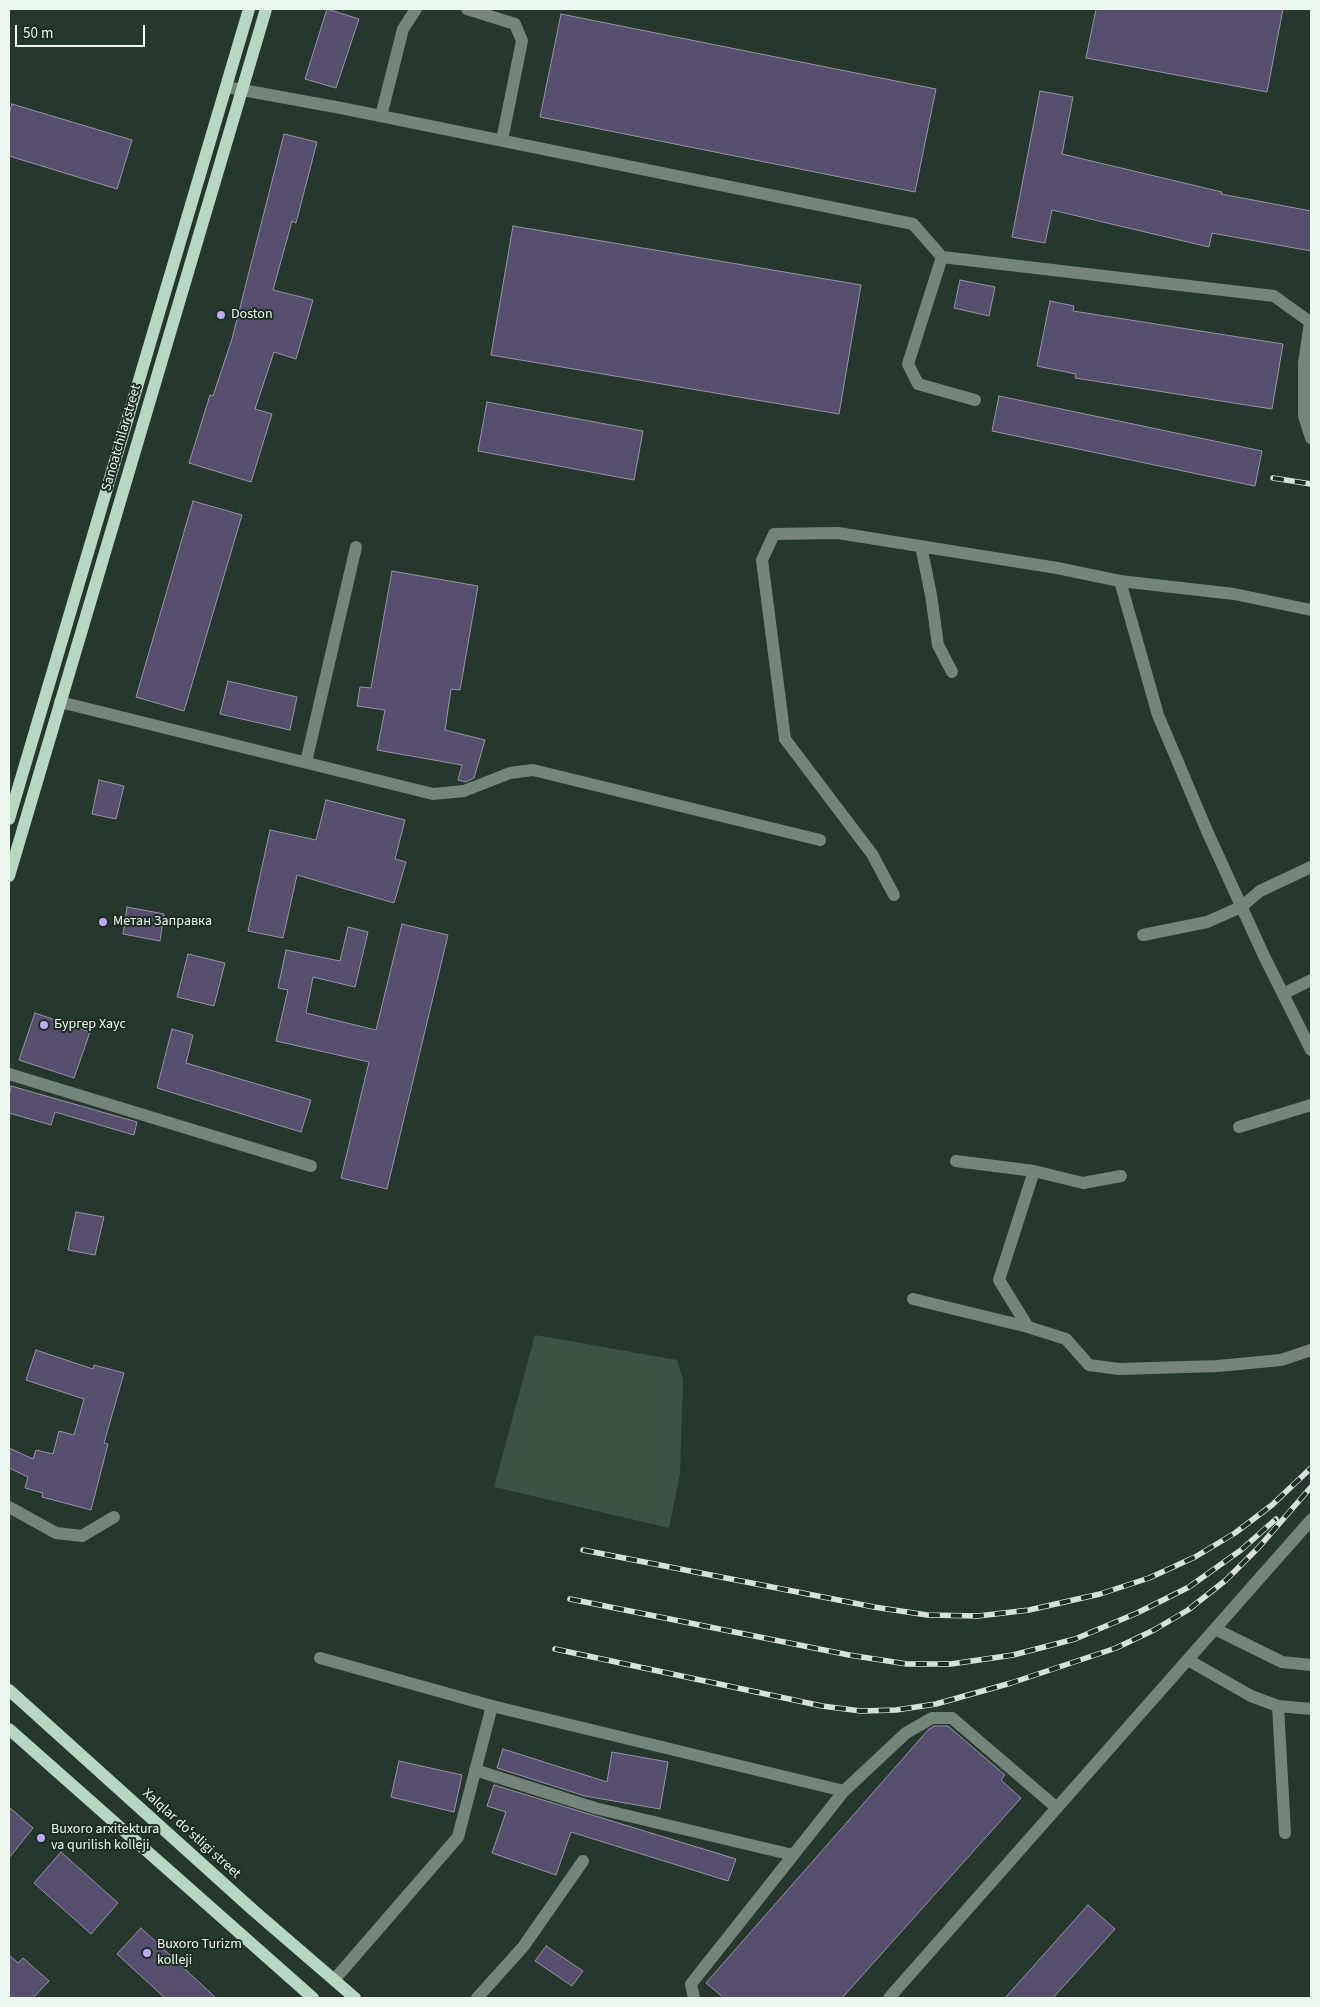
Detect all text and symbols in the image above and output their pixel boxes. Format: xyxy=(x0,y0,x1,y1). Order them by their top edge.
scale bar xyxy=(18,15,148,47)
text: 50 m xyxy=(23,23,53,44)
place label: Doston xyxy=(231,307,273,323)
marker: Doston xyxy=(215,309,227,321)
street label: Sanoatchilar street xyxy=(99,383,145,493)
place label: Метан Заправка xyxy=(113,914,212,930)
marker: Метан Заправка xyxy=(97,916,109,928)
place label: Бургер Хаус xyxy=(54,1017,126,1033)
marker: Бургер Хаус xyxy=(38,1019,50,1031)
street label: Xalqlar doʻstligi street xyxy=(138,1785,244,1883)
place label: Buxoro arxitektura va qurilish kolleji xyxy=(51,1822,159,1854)
marker: Buxoro arxitektura va qurilish kolleji xyxy=(35,1832,47,1844)
place label: Buxoro Turizm kolleji xyxy=(157,1937,242,1970)
marker: Buxoro Turizm kolleji xyxy=(141,1947,153,1959)

